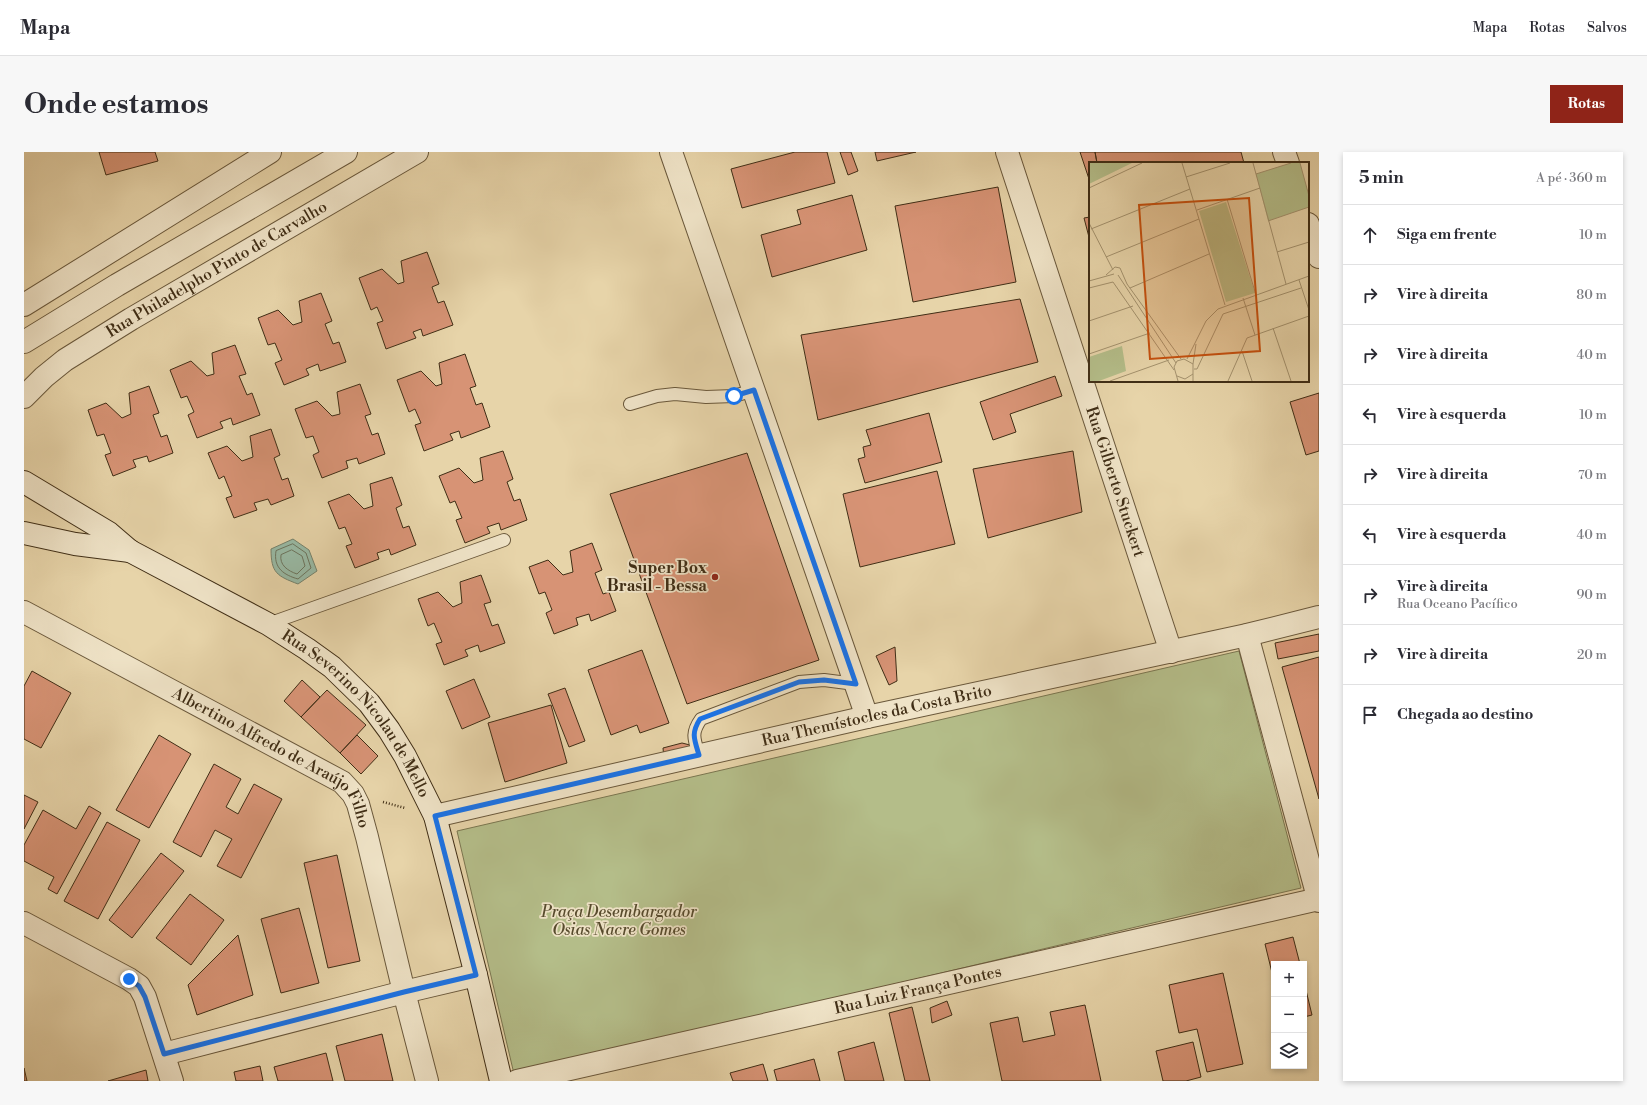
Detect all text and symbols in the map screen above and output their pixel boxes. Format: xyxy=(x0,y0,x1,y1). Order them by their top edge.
text: Mapa xyxy=(20,16,70,40)
text: Mapa xyxy=(1473,19,1507,37)
text: Rotas xyxy=(1529,19,1565,37)
text: Salvos xyxy=(1587,19,1627,37)
button: Rotas xyxy=(1550,85,1623,123)
text: Onde estamos xyxy=(24,87,209,122)
inset map xyxy=(1089,162,1309,382)
text: 5 min xyxy=(1359,167,1404,189)
text: A pé · 360 m xyxy=(1536,170,1607,186)
street label: Rua Philadelpho Pinto de Carvalho xyxy=(102,197,331,342)
icon: ahead xyxy=(1359,224,1381,246)
text: Siga em frente xyxy=(1397,225,1497,244)
text: 10 m xyxy=(1579,227,1607,243)
icon: right xyxy=(1359,284,1381,306)
text: Vire à direita xyxy=(1397,285,1488,304)
text: 80 m xyxy=(1576,287,1607,303)
icon: right xyxy=(1359,344,1381,366)
text: Vire à direita xyxy=(1397,345,1488,364)
text: 40 m xyxy=(1577,347,1607,363)
route start xyxy=(725,387,743,405)
street label: Rua Gilberto Stuckert xyxy=(1081,404,1149,560)
icon: left xyxy=(1359,404,1381,426)
text: Vire à esquerda xyxy=(1397,405,1506,424)
text: 10 m xyxy=(1579,407,1607,423)
icon: right xyxy=(1359,464,1381,486)
text: Vire à direita xyxy=(1397,465,1488,484)
text: 70 m xyxy=(1578,467,1607,483)
icon: left xyxy=(1359,524,1381,546)
text: Vire à esquerda xyxy=(1397,525,1506,544)
text: 40 m xyxy=(1577,527,1607,543)
place label: Super Box Brasil - Bessa xyxy=(607,558,708,596)
marker: Super Box Brasil - Bessa xyxy=(710,572,720,582)
text: Vire à direita xyxy=(1397,577,1488,596)
icon: right xyxy=(1359,584,1381,606)
text: 90 m xyxy=(1576,587,1607,603)
text: Rua Oceano Pacífico xyxy=(1397,596,1518,612)
street label: Rua Severino Nicolau de Mello xyxy=(278,625,434,801)
icon: right xyxy=(1359,644,1381,666)
text: Vire à direita xyxy=(1397,645,1488,664)
text: 20 m xyxy=(1577,647,1607,663)
street label: Rua Themístocles da Costa Brito xyxy=(760,680,994,751)
street label: Albertino Alfredo de Araújo Filho xyxy=(168,683,374,830)
icon: arrive xyxy=(1359,704,1381,726)
text: Chegada ao destino xyxy=(1397,705,1533,724)
park label: Praça Desembargador Osias Nacre Gomes xyxy=(540,902,698,940)
street label: Rua Luiz França Pontes xyxy=(832,961,1003,1019)
map controls xyxy=(1271,961,1307,1069)
button: + xyxy=(1271,961,1307,997)
route end xyxy=(120,970,138,988)
button: − xyxy=(1271,997,1307,1033)
button: layers xyxy=(1271,1033,1307,1069)

